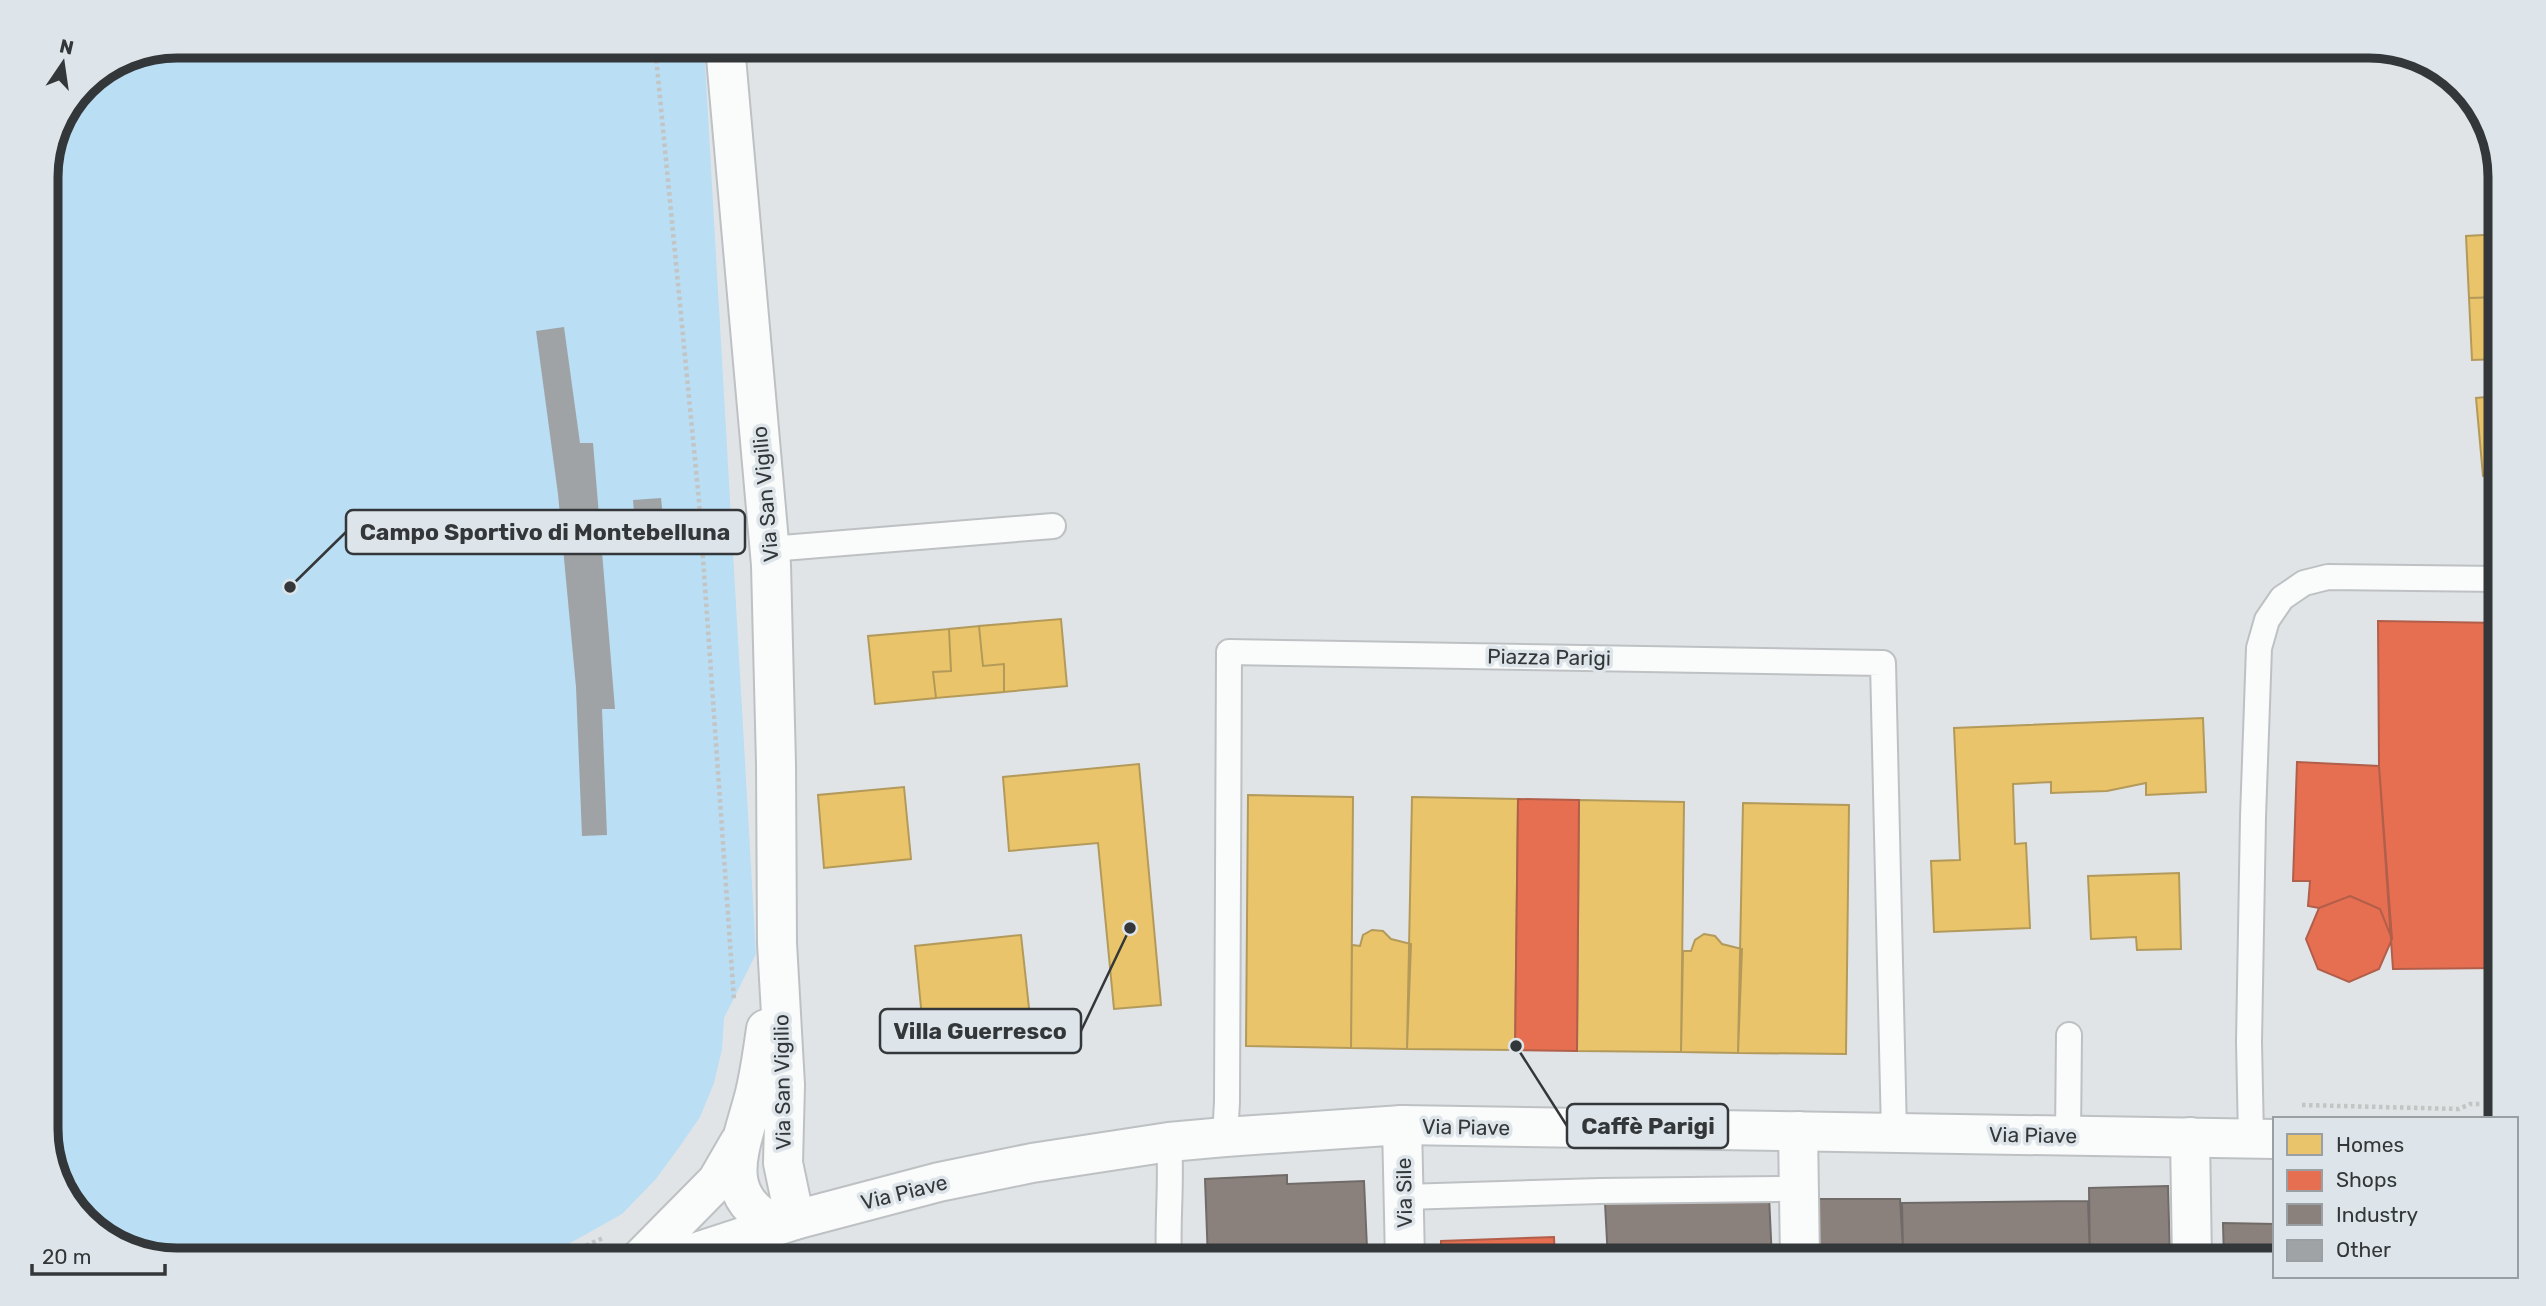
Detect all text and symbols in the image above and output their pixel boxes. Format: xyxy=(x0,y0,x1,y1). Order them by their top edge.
north arrow xyxy=(28,28,98,98)
text: N xyxy=(57,34,76,60)
street label: Via San Vigilio xyxy=(747,425,783,563)
callout: Campo Sportivo di Montebelluna xyxy=(346,510,745,554)
text: Campo Sportivo di Montebelluna xyxy=(360,518,730,546)
street label: Piazza Parigi xyxy=(1487,643,1611,671)
callout: Villa Guerresco xyxy=(880,1009,1081,1053)
street label: Via San Vigilio xyxy=(768,1014,796,1150)
text: Villa Guerresco xyxy=(893,1017,1067,1045)
callout: Caffè Parigi xyxy=(1567,1104,1728,1148)
text: Caffè Parigi xyxy=(1581,1112,1715,1140)
street label: Via Piave xyxy=(1422,1114,1510,1140)
legend xyxy=(2273,1117,2518,1278)
street label: Via Piave xyxy=(1989,1122,2077,1148)
text: Homes xyxy=(2336,1132,2404,1157)
street label: Via Sile xyxy=(1391,1158,1417,1228)
text: Shops xyxy=(2336,1167,2397,1192)
street label: Via Piave xyxy=(858,1169,950,1215)
text: Industry xyxy=(2336,1202,2418,1227)
scale bar xyxy=(32,1232,164,1276)
text: Other xyxy=(2336,1237,2391,1262)
text: 20 m xyxy=(42,1244,91,1269)

